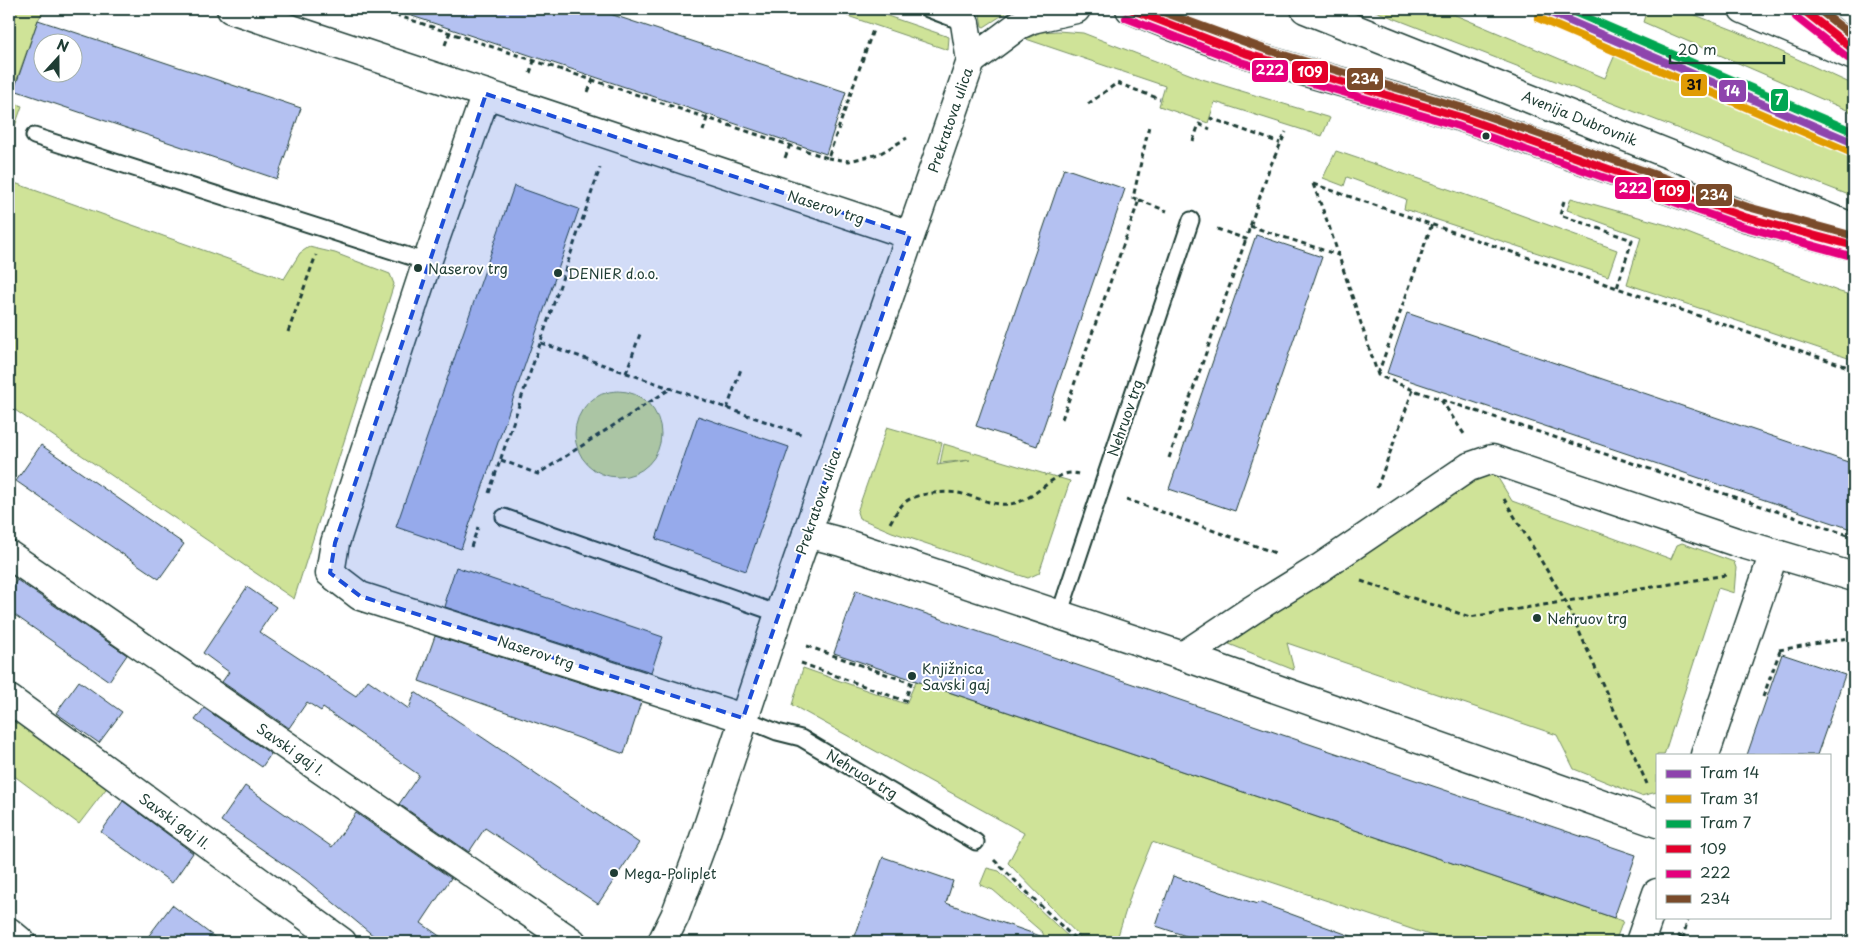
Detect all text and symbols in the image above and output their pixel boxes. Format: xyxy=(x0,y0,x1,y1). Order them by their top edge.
north arrow xyxy=(32,32,82,82)
scale bar xyxy=(1670,32,1784,64)
text: N xyxy=(54,34,72,57)
text: 20 m xyxy=(1678,37,1717,60)
line badge: 222 xyxy=(1251,59,1289,83)
text: 222 xyxy=(1256,59,1285,80)
line badge: 109 xyxy=(1291,60,1329,84)
text: 109 xyxy=(1297,61,1323,82)
street label: Prekratova ulica xyxy=(922,64,978,175)
line badge: 234 xyxy=(1346,67,1384,91)
text: 234 xyxy=(1351,68,1380,89)
line badge: 31 xyxy=(1680,73,1708,97)
text: 31 xyxy=(1686,74,1702,95)
line badge: 14 xyxy=(1718,79,1747,103)
text: 14 xyxy=(1724,80,1741,101)
street label: Avenija Dubrovnik xyxy=(1519,85,1641,151)
line badge: 7 xyxy=(1770,88,1789,112)
text: 7 xyxy=(1775,89,1784,110)
unlabelled marker xyxy=(1481,131,1491,141)
line badge: 222 xyxy=(1614,176,1652,200)
text: 222 xyxy=(1619,177,1648,198)
line badge: 109 xyxy=(1653,179,1691,203)
text: 109 xyxy=(1659,180,1685,201)
line badge: 234 xyxy=(1695,183,1733,207)
text: 234 xyxy=(1700,184,1729,205)
street label: Naserov trg xyxy=(785,185,867,229)
place label: Naserov trg xyxy=(428,258,508,279)
marker: Naserov trg xyxy=(412,262,424,274)
place label: DENIER d.o.o. xyxy=(568,263,659,284)
marker: DENIER d.o.o. xyxy=(552,267,564,279)
street label: Nehruov trg xyxy=(1102,377,1148,459)
street label: Prekratova ulica xyxy=(790,446,846,557)
place label: Nehruov trg xyxy=(1547,608,1627,629)
marker: Nehruov trg xyxy=(1531,612,1543,624)
street label: Naserov trg xyxy=(495,630,577,674)
place label: Knjižnica Savski gaj xyxy=(922,658,990,695)
marker: Knjižnica Savski gaj xyxy=(906,670,918,682)
street label: Savski gaj I. xyxy=(252,718,330,780)
street label: Nehruov trg xyxy=(822,744,902,804)
legend xyxy=(1656,754,1830,918)
text: Tram 14 xyxy=(1700,760,1759,783)
text: Tram 31 xyxy=(1700,786,1758,809)
street label: Savski gaj II. xyxy=(135,788,215,854)
text: Tram 7 xyxy=(1700,810,1752,833)
text: 109 xyxy=(1700,836,1726,859)
text: 222 xyxy=(1700,860,1731,883)
place label: Mega-Poliplet xyxy=(624,863,717,884)
marker: Mega-Poliplet xyxy=(608,867,620,879)
text: 234 xyxy=(1700,886,1730,909)

